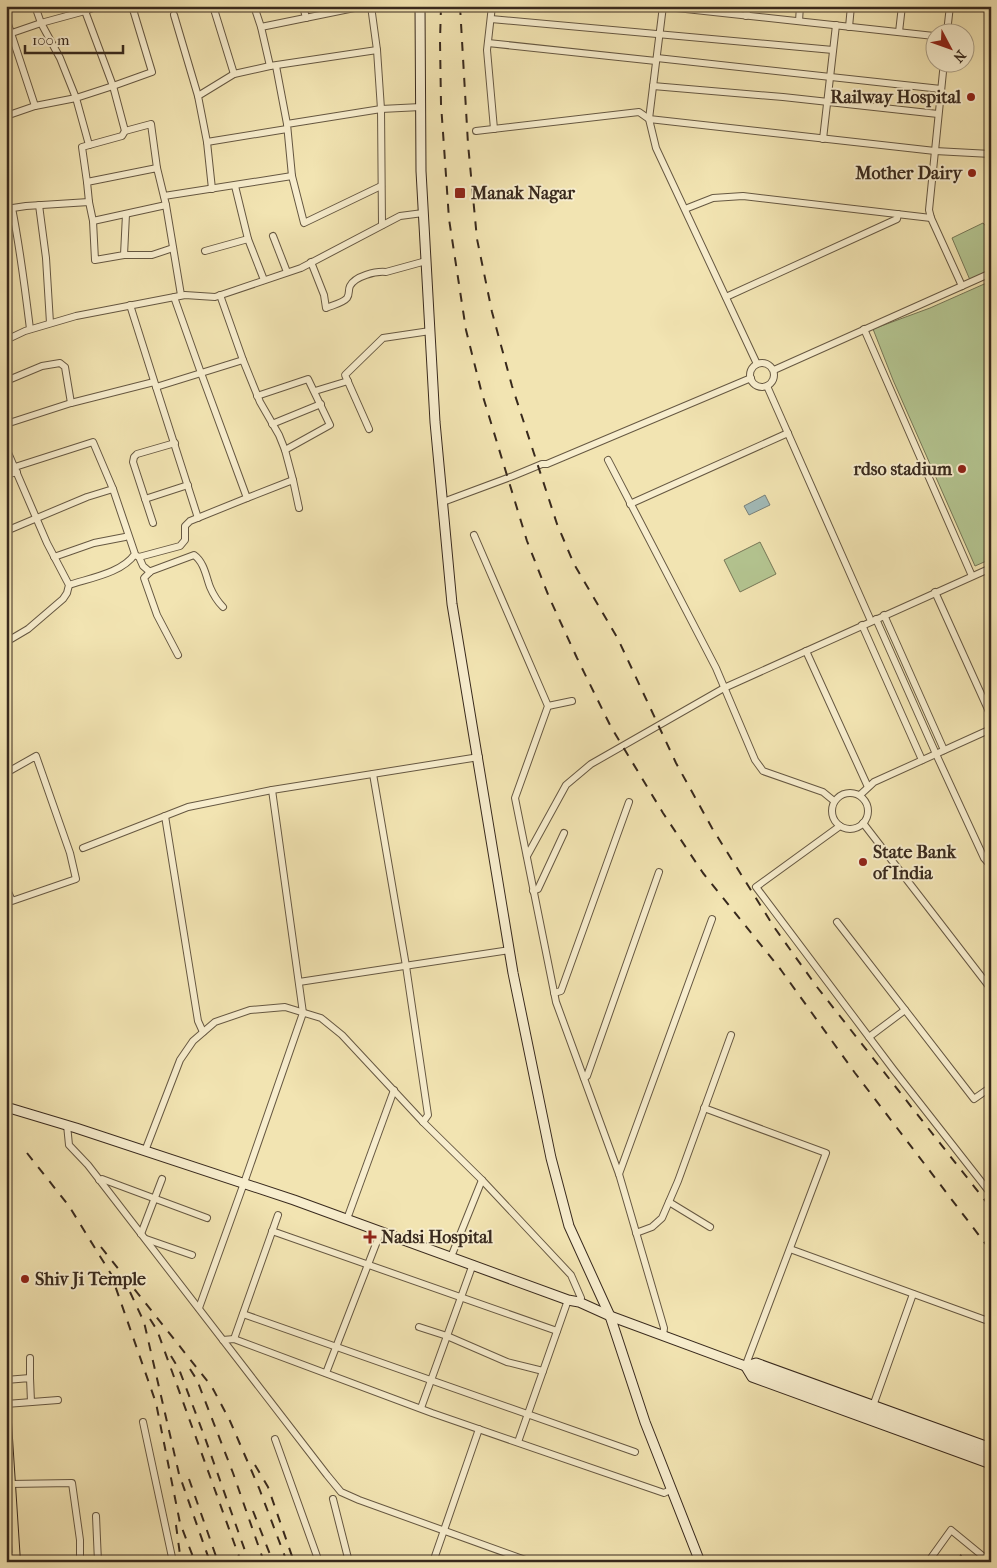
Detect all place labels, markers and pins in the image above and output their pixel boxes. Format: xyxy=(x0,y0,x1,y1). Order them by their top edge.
place label: Railway Hospital xyxy=(830,87,962,108)
marker: Railway Hospital xyxy=(965,91,977,103)
place label: Mother Dairy xyxy=(854,163,963,184)
marker: Mother Dairy xyxy=(966,167,978,179)
place label: Manak Nagar xyxy=(470,183,575,204)
marker: Manak Nagar xyxy=(453,186,467,200)
place label: rdso stadium xyxy=(853,459,953,480)
marker: rdso stadium xyxy=(956,463,968,475)
place label: State Bank of India xyxy=(873,842,957,884)
marker: State Bank of India xyxy=(857,856,869,868)
place label: Nadsi Hospital xyxy=(381,1227,494,1248)
marker: Nadsi Hospital xyxy=(363,1230,377,1244)
place label: Shiv Ji Temple xyxy=(35,1269,146,1290)
marker: Shiv Ji Temple xyxy=(19,1273,31,1285)

